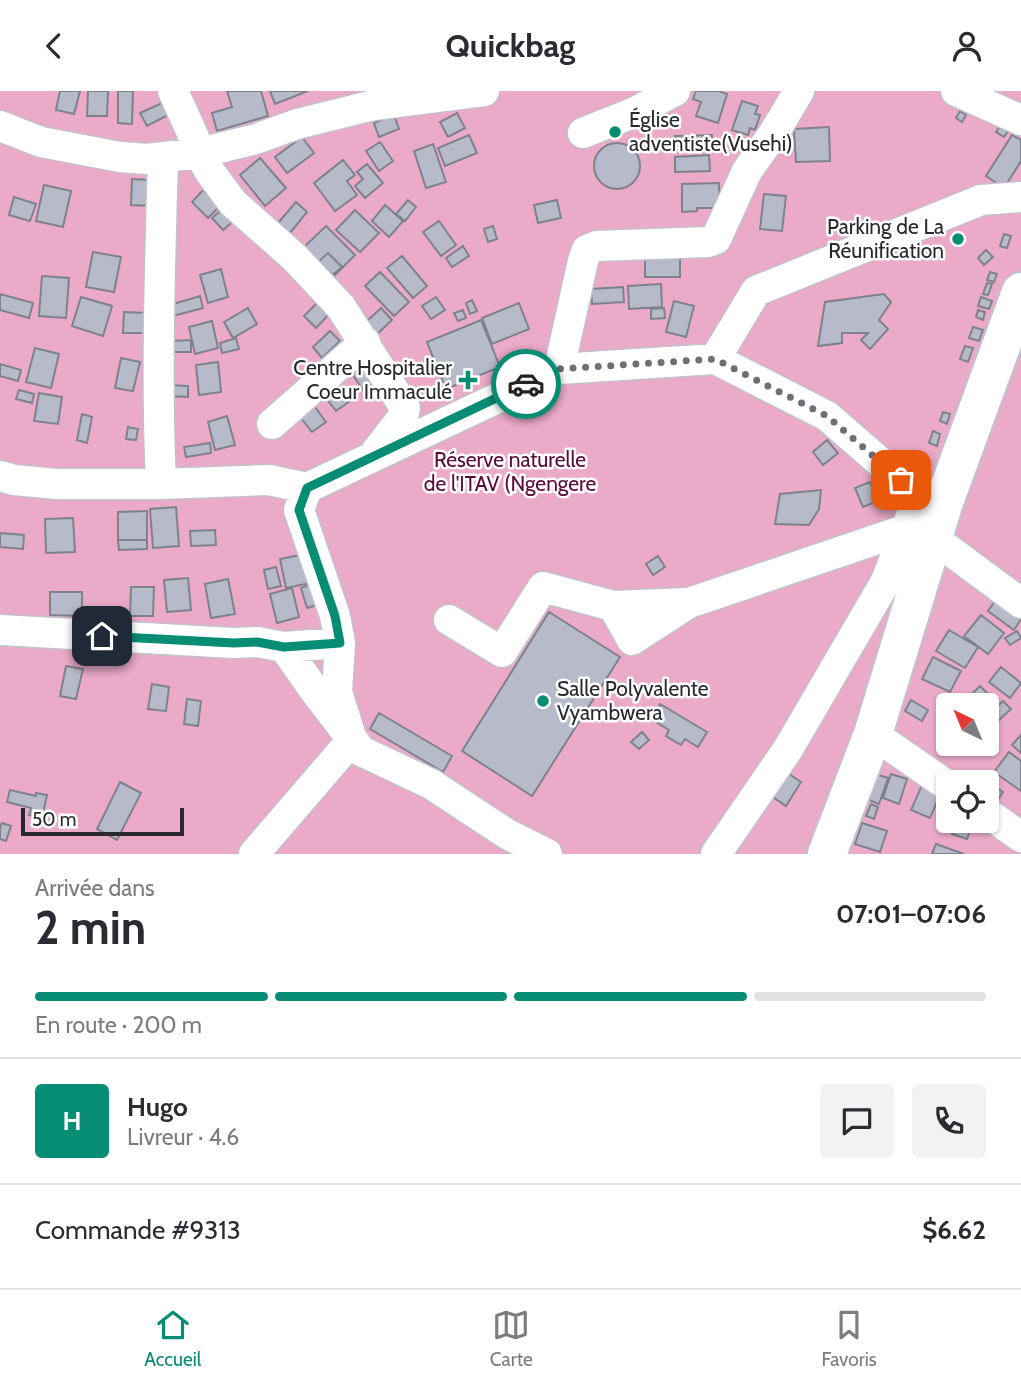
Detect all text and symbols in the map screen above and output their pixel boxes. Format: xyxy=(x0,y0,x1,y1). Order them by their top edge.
text: Quickbag xyxy=(446,26,575,65)
icon: back xyxy=(35,27,73,65)
icon: person xyxy=(948,27,986,65)
place label: Église adventiste(Vusehi) xyxy=(629,107,793,156)
marker: Église adventiste(Vusehi) xyxy=(607,124,623,140)
place label: Parking de La Réunification xyxy=(827,214,944,263)
marker: Parking de La Réunification xyxy=(950,231,966,247)
courier xyxy=(491,349,561,419)
place label: Centre Hospitalier Coeur Immaculé xyxy=(293,355,452,404)
icon: car xyxy=(507,365,545,403)
marker: Centre Hospitalier Coeur Immaculé xyxy=(458,370,478,390)
park label: Réserve naturelle de l'ITAV (Ngengere xyxy=(424,447,596,496)
pin xyxy=(871,450,931,510)
icon: bag xyxy=(882,461,920,499)
pin xyxy=(72,606,132,666)
icon: home xyxy=(83,617,121,655)
place label: Salle Polyvalente Vyambwera xyxy=(557,676,709,725)
marker: Salle Polyvalente Vyambwera xyxy=(535,693,551,709)
north arrow xyxy=(936,693,999,756)
map controls xyxy=(936,693,999,833)
button: locate xyxy=(936,770,999,833)
scale bar xyxy=(21,805,184,837)
text: 50 m xyxy=(32,808,76,831)
text: Arrivée dans xyxy=(35,874,155,902)
text: 07:01–07:06 xyxy=(836,898,986,930)
text: 2 min xyxy=(35,900,146,956)
text: En route · 200 m xyxy=(35,1011,202,1039)
button: chat xyxy=(820,1084,894,1158)
button: phone xyxy=(912,1084,986,1158)
text: Hugo xyxy=(127,1091,188,1123)
text: H xyxy=(63,1105,81,1137)
text: Livreur · 4.6 xyxy=(127,1123,239,1151)
text: Commande #9313 xyxy=(35,1214,241,1246)
text: $6.62 xyxy=(922,1214,986,1246)
tab: Accueil xyxy=(144,1306,201,1371)
tab: Carte xyxy=(490,1306,533,1371)
tab: Favoris xyxy=(821,1306,877,1371)

